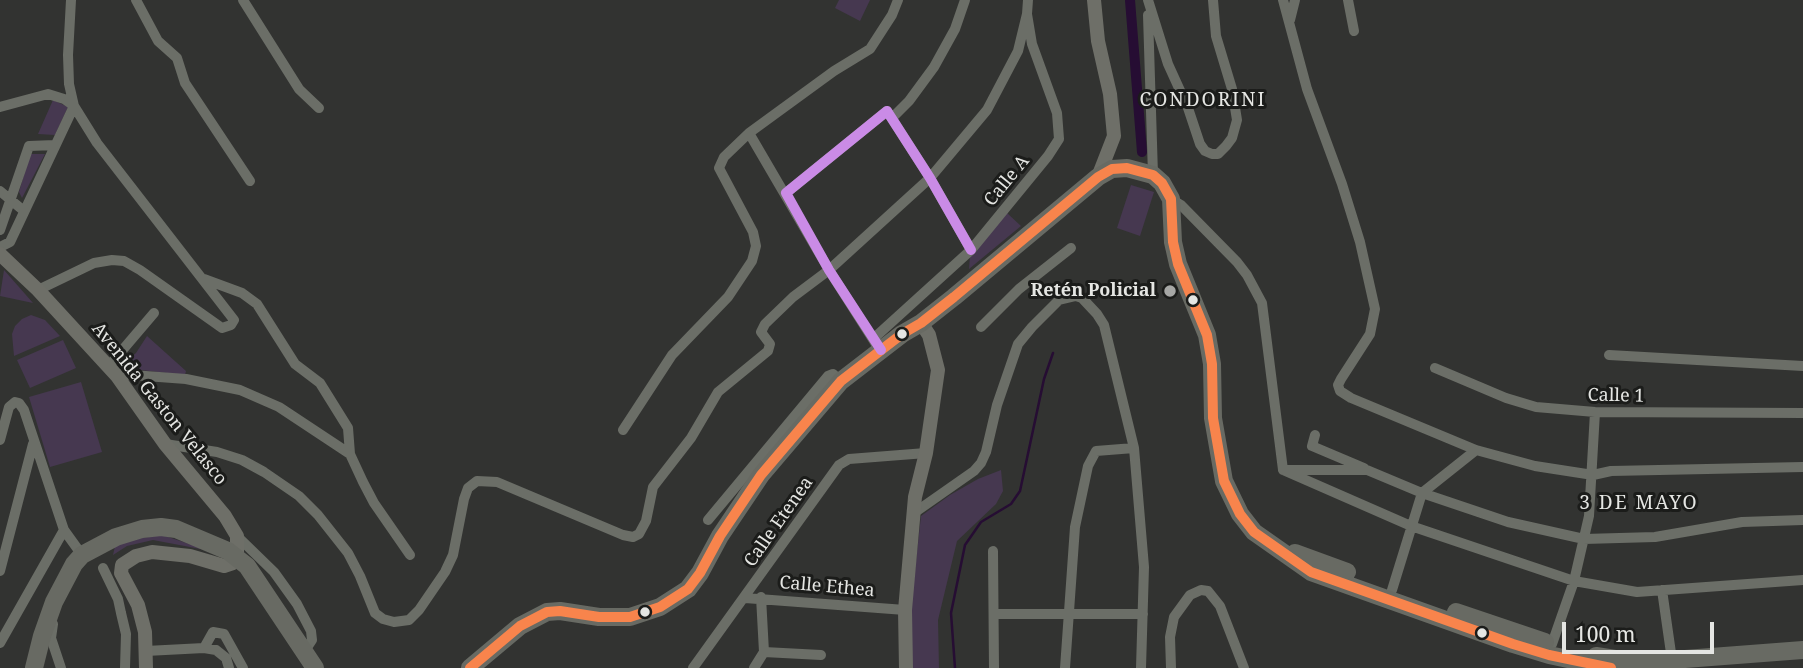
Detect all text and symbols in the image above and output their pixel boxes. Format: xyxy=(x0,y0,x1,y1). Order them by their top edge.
district label: CONDORINI xyxy=(1141,90,1265,112)
street label: Calle A xyxy=(980,151,1034,211)
place label: Retén Policial xyxy=(1030,280,1156,302)
marker: Retén Policial xyxy=(1162,283,1178,299)
unlabelled marker xyxy=(1186,293,1200,307)
street label: Avenida Gaston Velasco xyxy=(87,318,231,490)
unlabelled marker xyxy=(895,327,909,341)
street label: Calle 1 xyxy=(1587,385,1645,407)
street label: Calle Etenea xyxy=(740,473,818,571)
district label: 3 DE MAYO xyxy=(1580,493,1698,515)
street label: Calle Ethea xyxy=(779,572,875,602)
unlabelled marker xyxy=(638,605,652,619)
scale bar xyxy=(1565,608,1717,652)
text: 100 m xyxy=(1575,620,1636,648)
unlabelled marker xyxy=(1475,626,1489,640)

